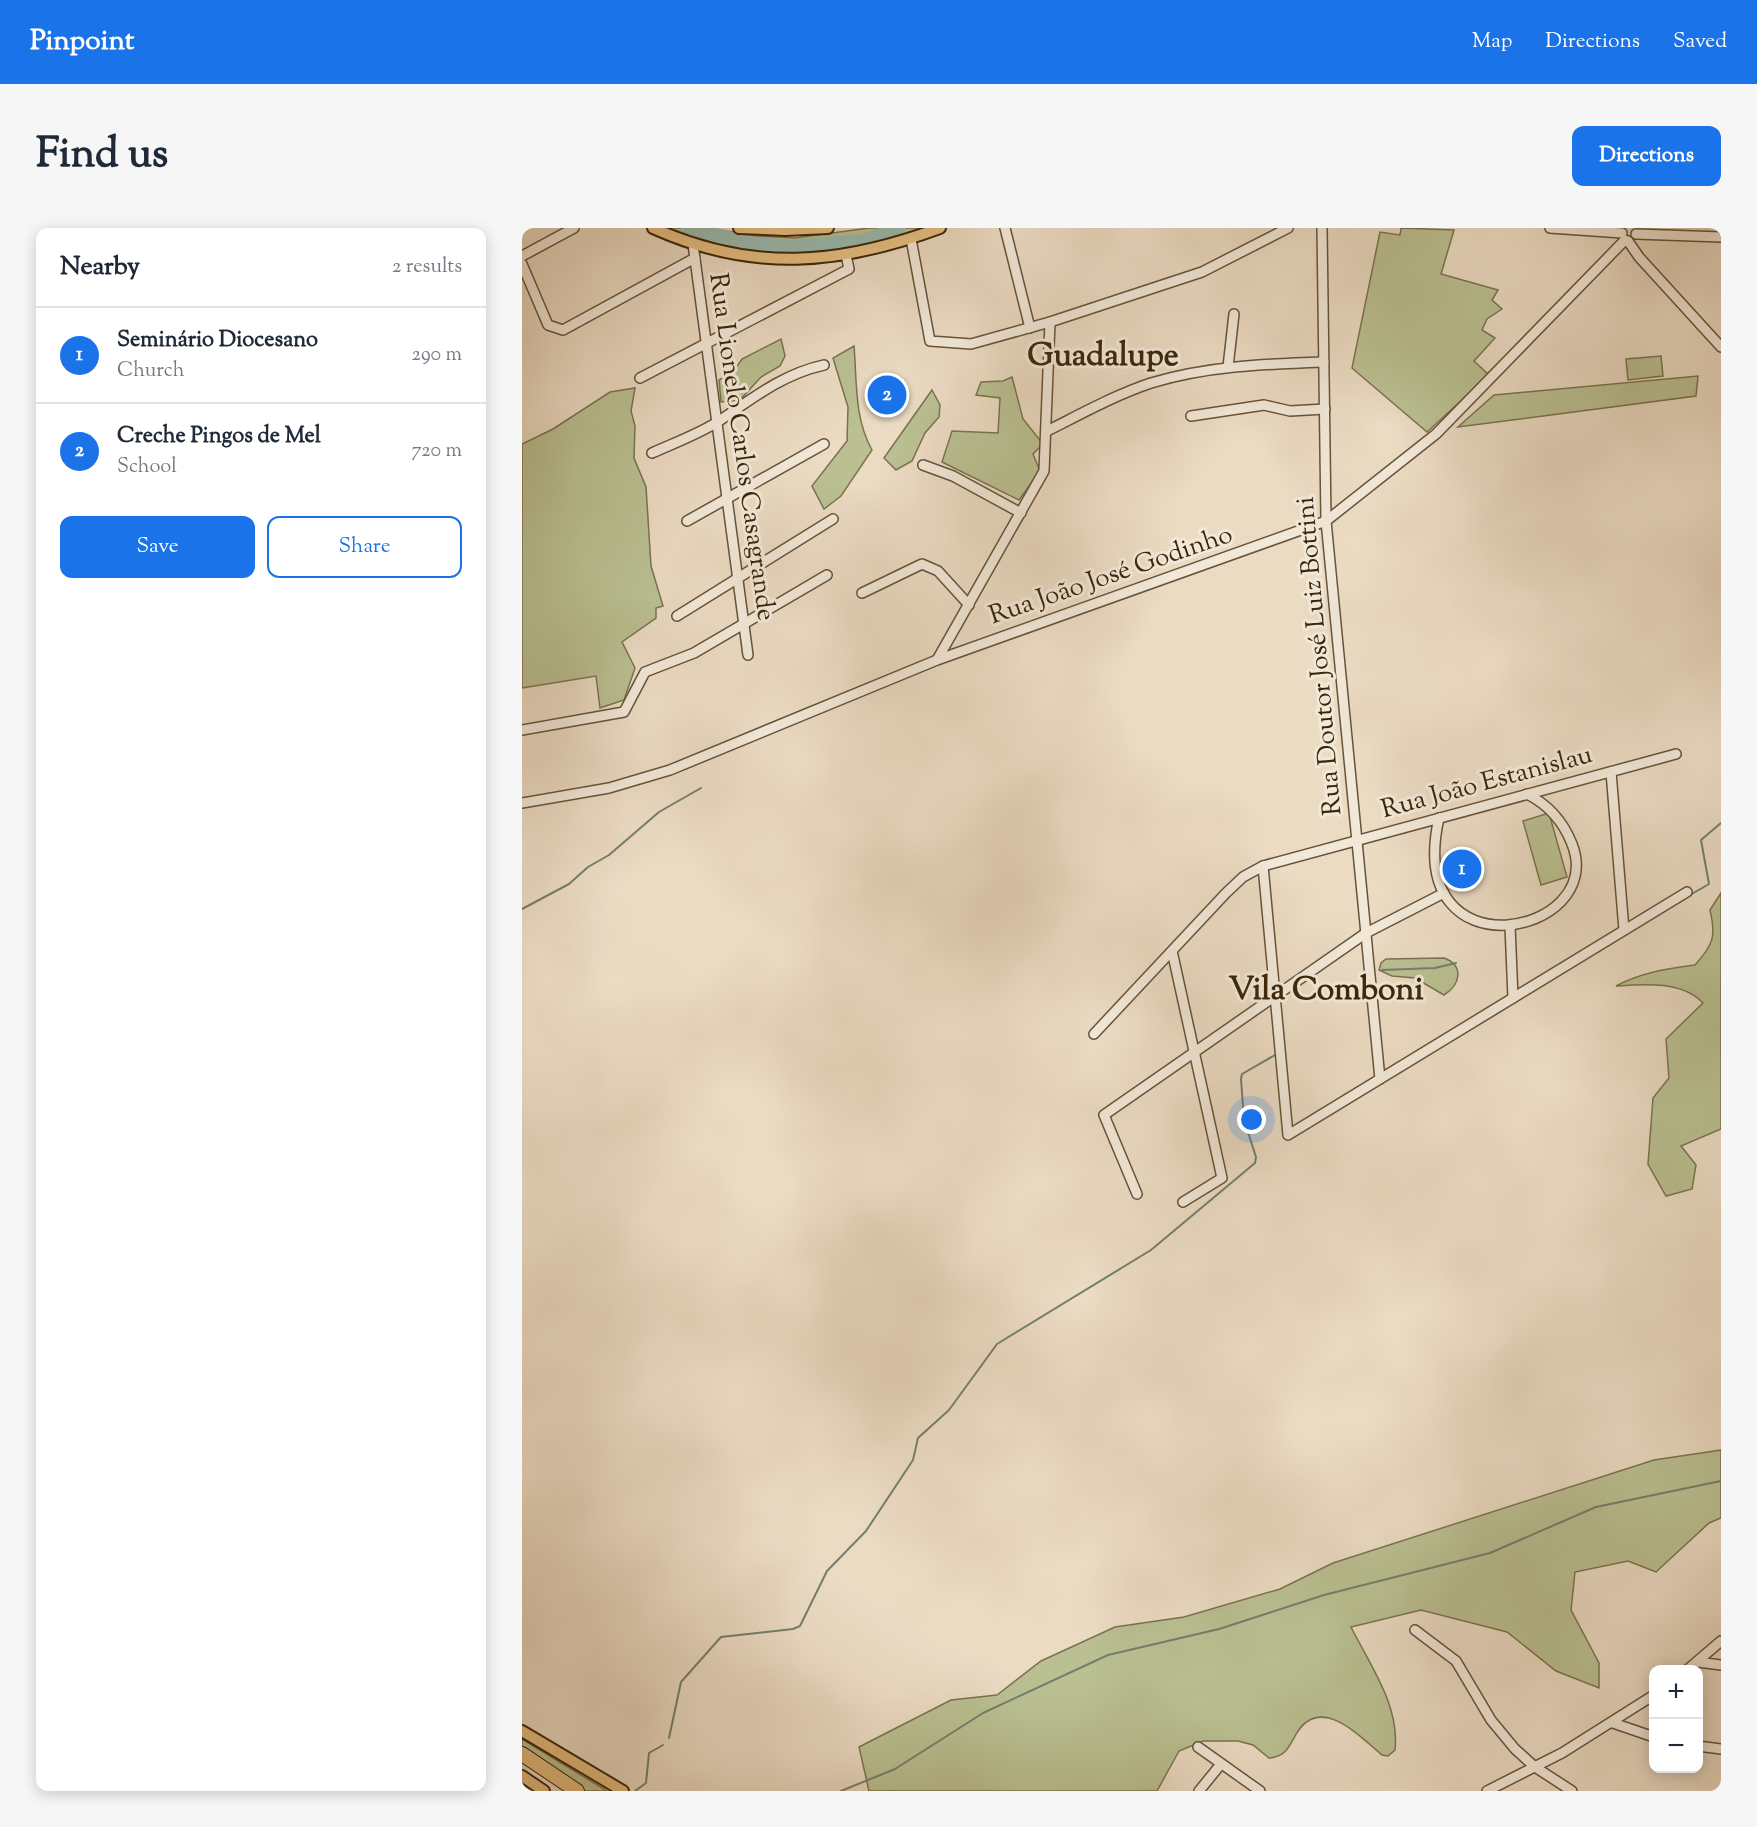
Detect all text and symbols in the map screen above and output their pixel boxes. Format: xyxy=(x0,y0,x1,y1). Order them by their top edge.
text: Pinpoint xyxy=(30,22,134,62)
text: Map xyxy=(1472,27,1512,57)
text: Directions xyxy=(1545,27,1640,57)
text: Saved xyxy=(1673,27,1727,57)
text: Find us xyxy=(36,126,168,186)
button: Directions xyxy=(1572,126,1721,186)
text: Nearby xyxy=(60,249,140,286)
text: 2 results xyxy=(392,253,462,282)
street label: Rua Lionelo Carlos Casagrande xyxy=(698,271,784,623)
text: Seminário Diocesano xyxy=(117,325,318,357)
district label: Guadalupe xyxy=(1027,334,1179,380)
text: 1 xyxy=(76,341,83,370)
text: 290 m xyxy=(412,341,462,370)
text: Church xyxy=(117,357,184,386)
pin: 2 xyxy=(868,372,907,418)
text: Creche Pingos de Mel xyxy=(117,421,321,453)
text: 2 xyxy=(75,437,84,466)
text: 720 m xyxy=(411,437,462,466)
text: School xyxy=(117,453,177,482)
street label: Rua Doutor José Luiz Bottini xyxy=(1288,495,1352,817)
button: Save xyxy=(60,516,255,578)
button: Share xyxy=(267,516,462,578)
street label: Rua João José Godinho xyxy=(984,517,1238,635)
street label: Rua João Estanislau xyxy=(1377,737,1597,829)
pin: 1 xyxy=(1442,846,1482,892)
district label: Vila Comboni xyxy=(1228,968,1424,1014)
your location xyxy=(1237,1105,1266,1134)
map controls xyxy=(1649,1665,1703,1773)
button: + xyxy=(1649,1665,1703,1719)
button: − xyxy=(1649,1719,1703,1773)

